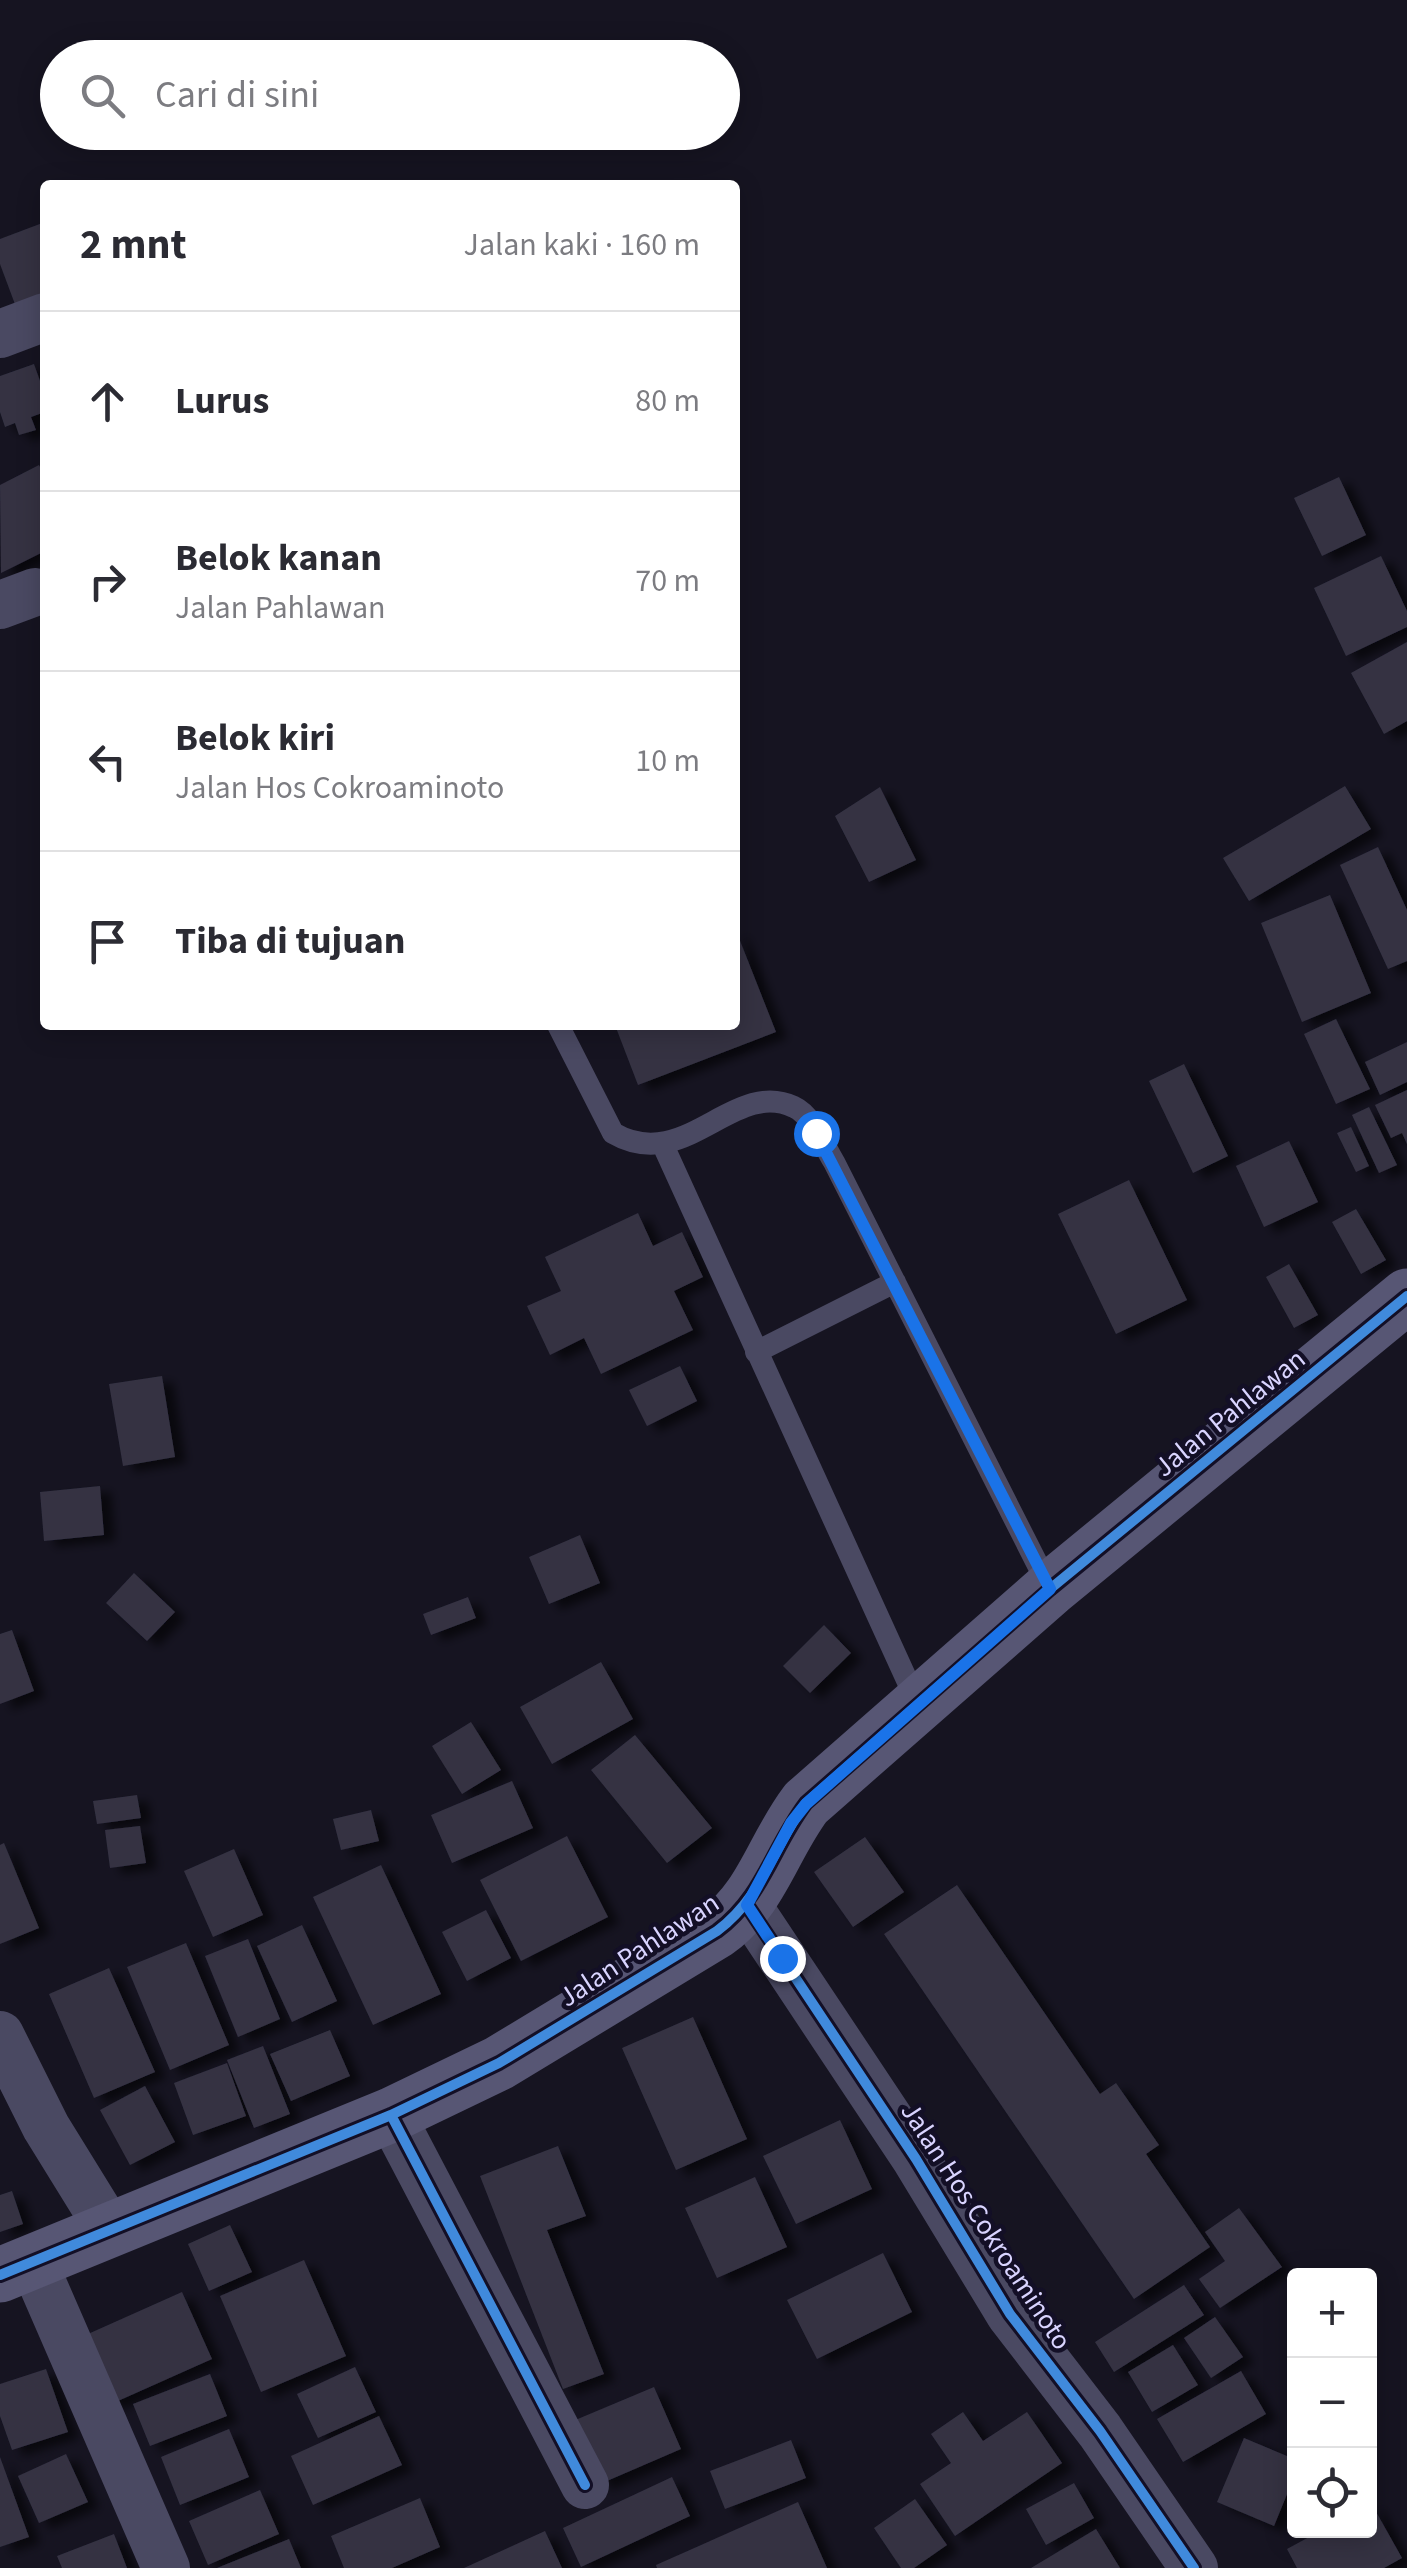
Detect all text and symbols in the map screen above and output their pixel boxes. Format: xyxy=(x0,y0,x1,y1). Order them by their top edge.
search box xyxy=(40,40,740,150)
icon: search xyxy=(75,68,130,123)
text: Cari di sini xyxy=(155,68,319,122)
text: 2 mnt xyxy=(80,215,187,275)
text: Jalan kaki · 160 m xyxy=(464,222,700,268)
icon: ahead xyxy=(80,374,135,429)
text: Lurus xyxy=(175,374,269,428)
text: 80 m xyxy=(635,378,700,424)
text: Belok kanan xyxy=(175,531,382,585)
icon: right xyxy=(80,554,135,609)
text: 70 m xyxy=(635,558,700,604)
text: Jalan Pahlawan xyxy=(175,585,386,631)
text: Belok kiri xyxy=(175,711,335,765)
icon: left xyxy=(80,734,135,789)
text: 10 m xyxy=(635,738,700,784)
text: Jalan Hos Cokroaminoto xyxy=(175,765,504,811)
icon: arrive xyxy=(80,914,135,969)
text: Tiba di tujuan xyxy=(175,914,406,968)
route start xyxy=(794,1111,840,1157)
street label: Jalan Pahlawan xyxy=(1146,1339,1314,1487)
street label: Jalan Pahlawan xyxy=(551,1883,727,2017)
route end xyxy=(760,1936,806,1982)
street label: Jalan Hos Cokroaminoto xyxy=(891,2094,1081,2358)
map controls xyxy=(1287,2268,1377,2538)
button: + xyxy=(1287,2268,1377,2358)
button: − xyxy=(1287,2358,1377,2448)
button: locate xyxy=(1287,2448,1377,2538)

